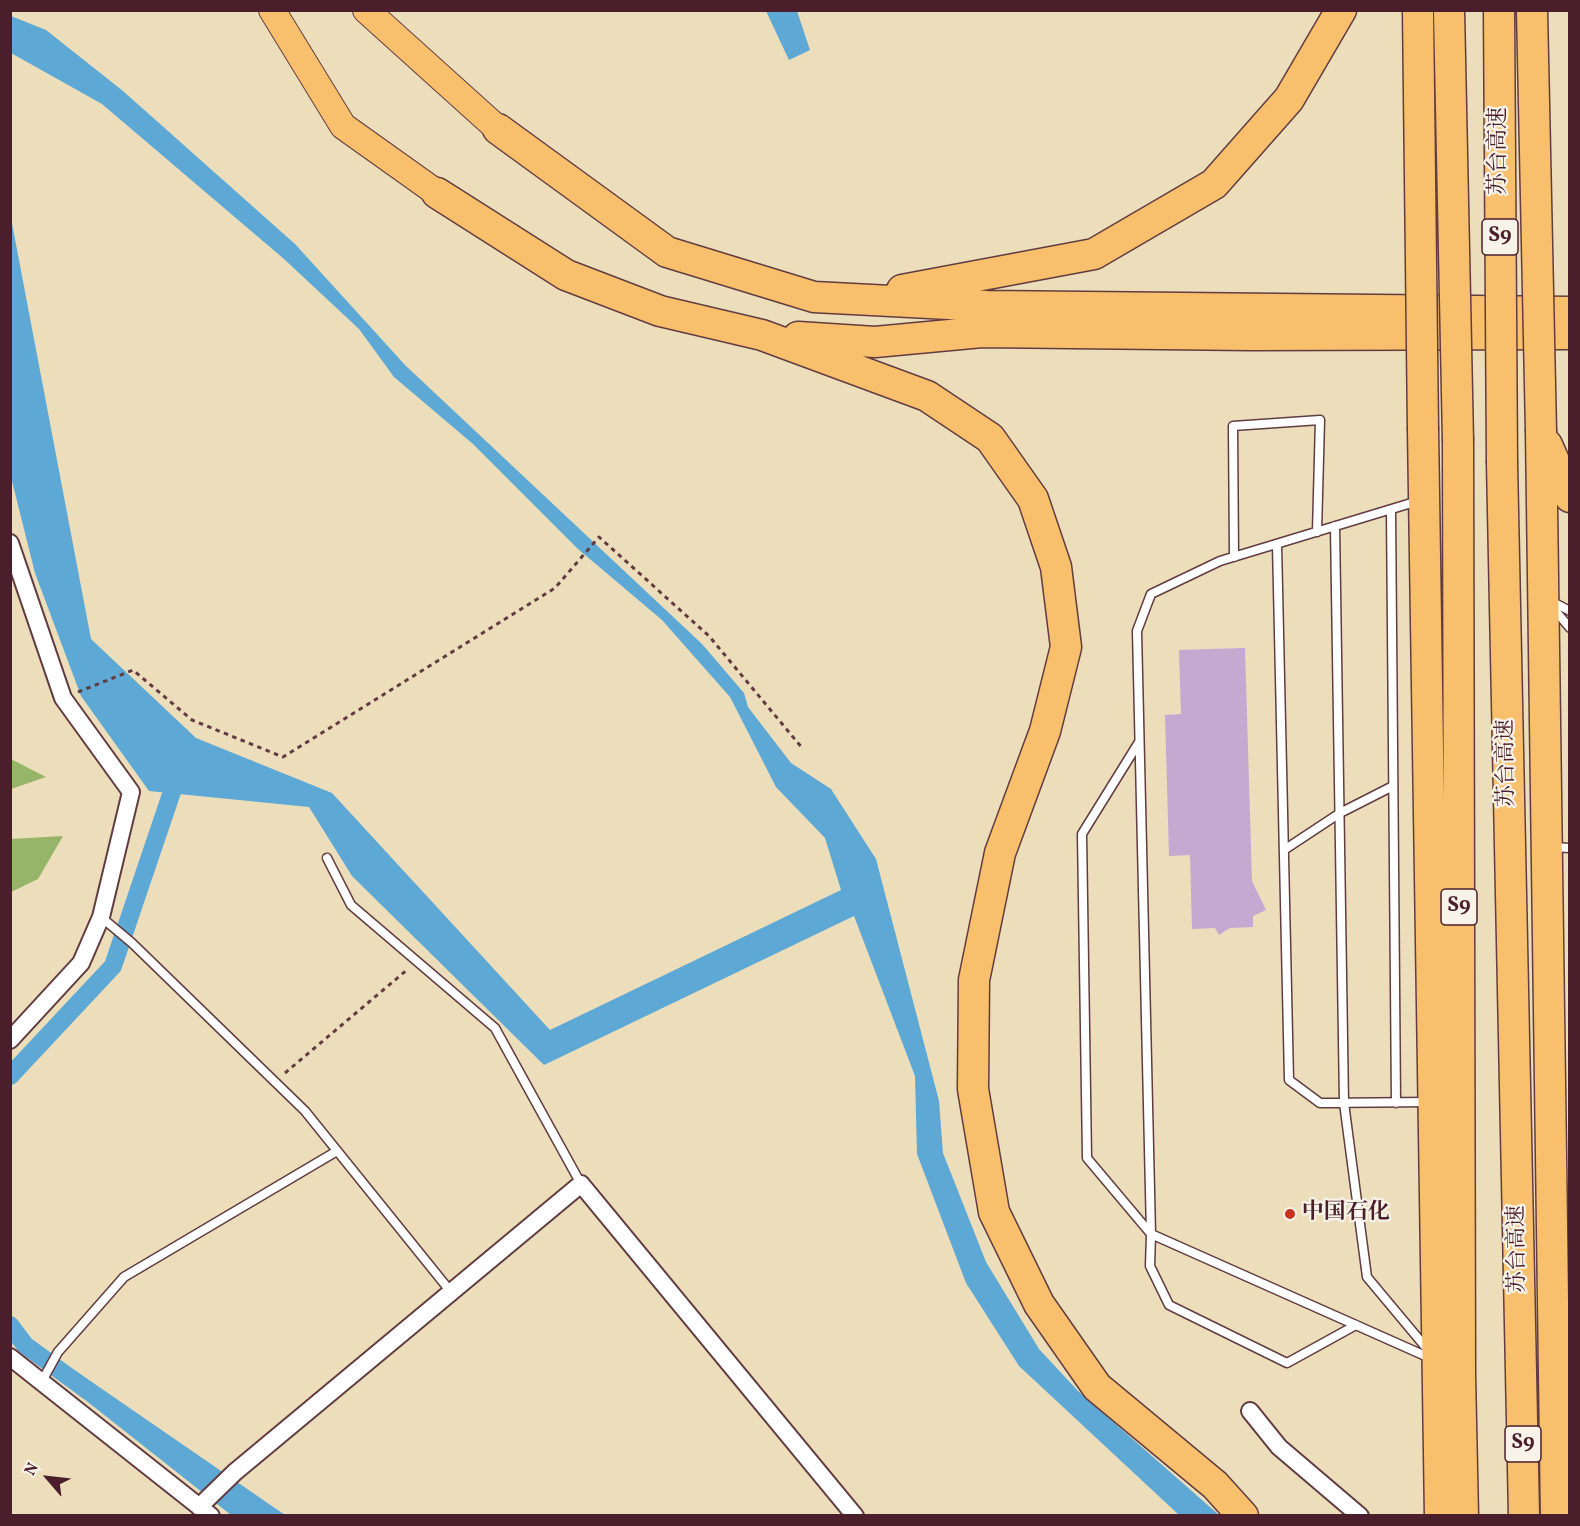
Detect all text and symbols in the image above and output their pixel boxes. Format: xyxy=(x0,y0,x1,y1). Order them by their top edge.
street label: 苏台高速 xyxy=(1487,107,1513,195)
road number: S9 xyxy=(1482,219,1518,255)
street label: 苏台高速 xyxy=(1494,719,1522,807)
road number: S9 xyxy=(1441,889,1477,925)
place label: 中国石化 xyxy=(1302,1201,1390,1227)
street label: 苏台高速 xyxy=(1505,1205,1533,1293)
marker: 中国石化 xyxy=(1283,1207,1297,1221)
road number: S9 xyxy=(1505,1426,1541,1462)
north arrow xyxy=(18,1448,78,1508)
text: N xyxy=(20,1459,45,1480)

